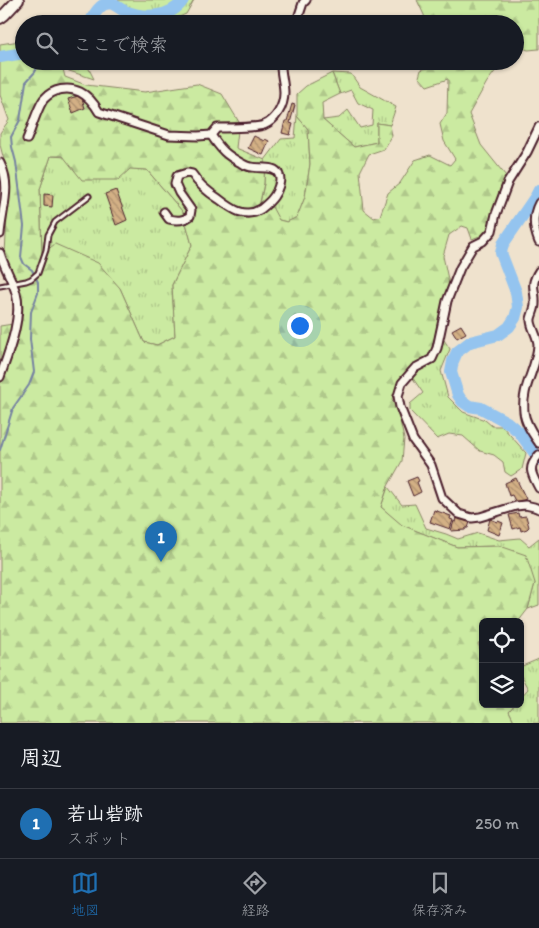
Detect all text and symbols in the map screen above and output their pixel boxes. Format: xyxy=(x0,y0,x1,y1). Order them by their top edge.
search box xyxy=(15,15,524,70)
icon: search xyxy=(33,29,61,57)
text: ここで検索 xyxy=(73,33,168,56)
your location xyxy=(287,313,313,339)
pin: 1 xyxy=(145,521,177,562)
map controls xyxy=(479,618,524,708)
button: locate xyxy=(479,618,524,663)
button: layers xyxy=(479,663,524,708)
text: 周辺 xyxy=(20,745,62,770)
text: 若山砦跡 xyxy=(67,802,143,825)
text: 1 xyxy=(32,814,40,833)
text: 250 m xyxy=(475,814,519,833)
text: スポット xyxy=(67,829,131,848)
tab: 地図 xyxy=(71,869,99,919)
tab: 経路 xyxy=(241,869,269,919)
tab: 保存済み xyxy=(412,869,468,919)

